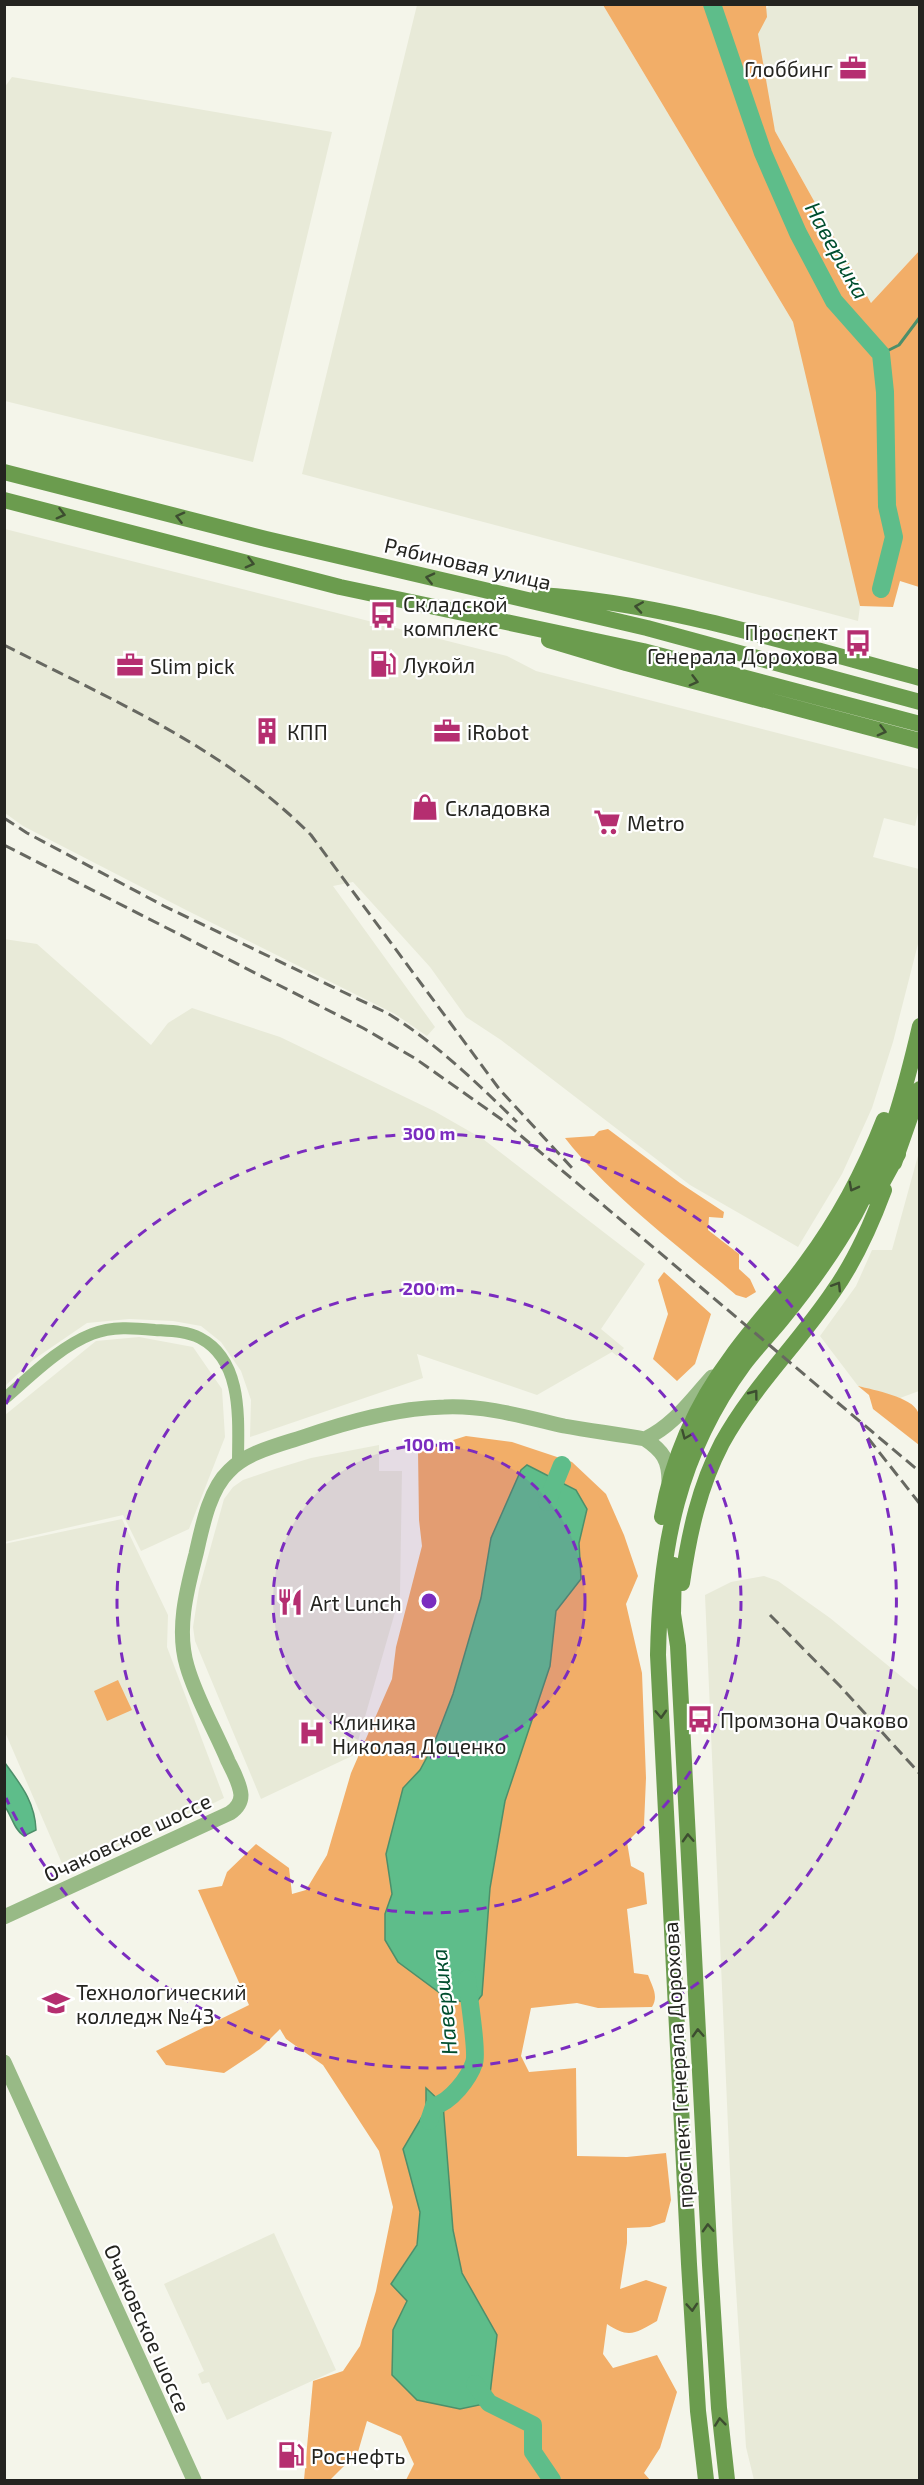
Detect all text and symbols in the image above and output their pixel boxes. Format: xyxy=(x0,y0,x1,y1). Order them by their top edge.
office icon: Глоббинг xyxy=(838,53,868,83)
place label: Глоббинг xyxy=(744,56,833,81)
water label: Навершка xyxy=(801,197,875,303)
one-way arrow xyxy=(56,507,66,520)
one-way arrow xyxy=(175,512,185,525)
street label: Рябиновая улица xyxy=(382,532,554,595)
one-way arrow xyxy=(245,556,255,569)
one-way arrow xyxy=(425,572,435,585)
place label: Складской комплекс xyxy=(403,591,508,640)
bus stop icon: Складской комплекс xyxy=(368,600,398,630)
one-way arrow xyxy=(634,602,644,614)
place label: Проспект Генерала Дорохова xyxy=(647,619,838,668)
bus stop icon: Проспект Генерала Дорохова xyxy=(843,628,873,658)
fuel station icon: Лукойл xyxy=(368,649,398,679)
office icon: Slim pick xyxy=(115,650,145,680)
place label: Лукойл xyxy=(403,652,475,678)
place label: Slim pick xyxy=(150,653,235,678)
one-way arrow xyxy=(688,674,698,686)
building icon: КПП xyxy=(252,716,282,746)
office icon: iRobot xyxy=(432,716,462,746)
place label: КПП xyxy=(287,719,328,744)
place label: iRobot xyxy=(467,719,529,744)
one-way arrow xyxy=(876,724,887,736)
shop icon: Складовка xyxy=(410,792,440,822)
place label: Складовка xyxy=(445,795,550,820)
supermarket icon: Metro xyxy=(592,807,622,837)
place label: Metro xyxy=(627,810,685,835)
text: 300 m xyxy=(403,1122,455,1144)
one-way arrow xyxy=(848,1181,860,1192)
text: 200 m xyxy=(403,1277,455,1299)
one-way arrow xyxy=(829,1282,841,1292)
one-way arrow xyxy=(747,1390,758,1401)
one-way arrow xyxy=(681,1429,693,1440)
text: 100 m xyxy=(404,1433,454,1455)
restaurant icon: Art Lunch xyxy=(275,1587,305,1617)
place label: Art Lunch xyxy=(310,1590,402,1615)
centre of rings xyxy=(419,1591,439,1611)
bus stop icon: Промзона Очаково xyxy=(685,1704,715,1734)
place label: Промзона Очаково xyxy=(720,1707,908,1732)
place label: Клиника Николая Доценко xyxy=(332,1709,507,1758)
one-way arrow xyxy=(654,1709,667,1718)
hospital icon: Клиника Николая Доценко xyxy=(297,1718,327,1748)
street label: Очаковское шоссе xyxy=(39,1787,215,1887)
one-way arrow xyxy=(681,1834,694,1843)
street label: проспект Генерала Дорохова xyxy=(657,1921,697,2209)
water label: Навершка xyxy=(424,1947,462,2057)
place label: Технологический колледж №43 xyxy=(76,1979,247,2028)
school or university icon: Технологический колледж №43 xyxy=(41,1988,71,2018)
one-way arrow xyxy=(692,2029,705,2038)
one-way arrow xyxy=(701,2223,714,2232)
street label: Очаковское шоссе xyxy=(100,2240,196,2416)
one-way arrow xyxy=(685,2302,698,2311)
one-way arrow xyxy=(714,2418,727,2427)
fuel station icon: Роснефть xyxy=(276,2440,306,2470)
place label: Роснефть xyxy=(311,2443,405,2468)

